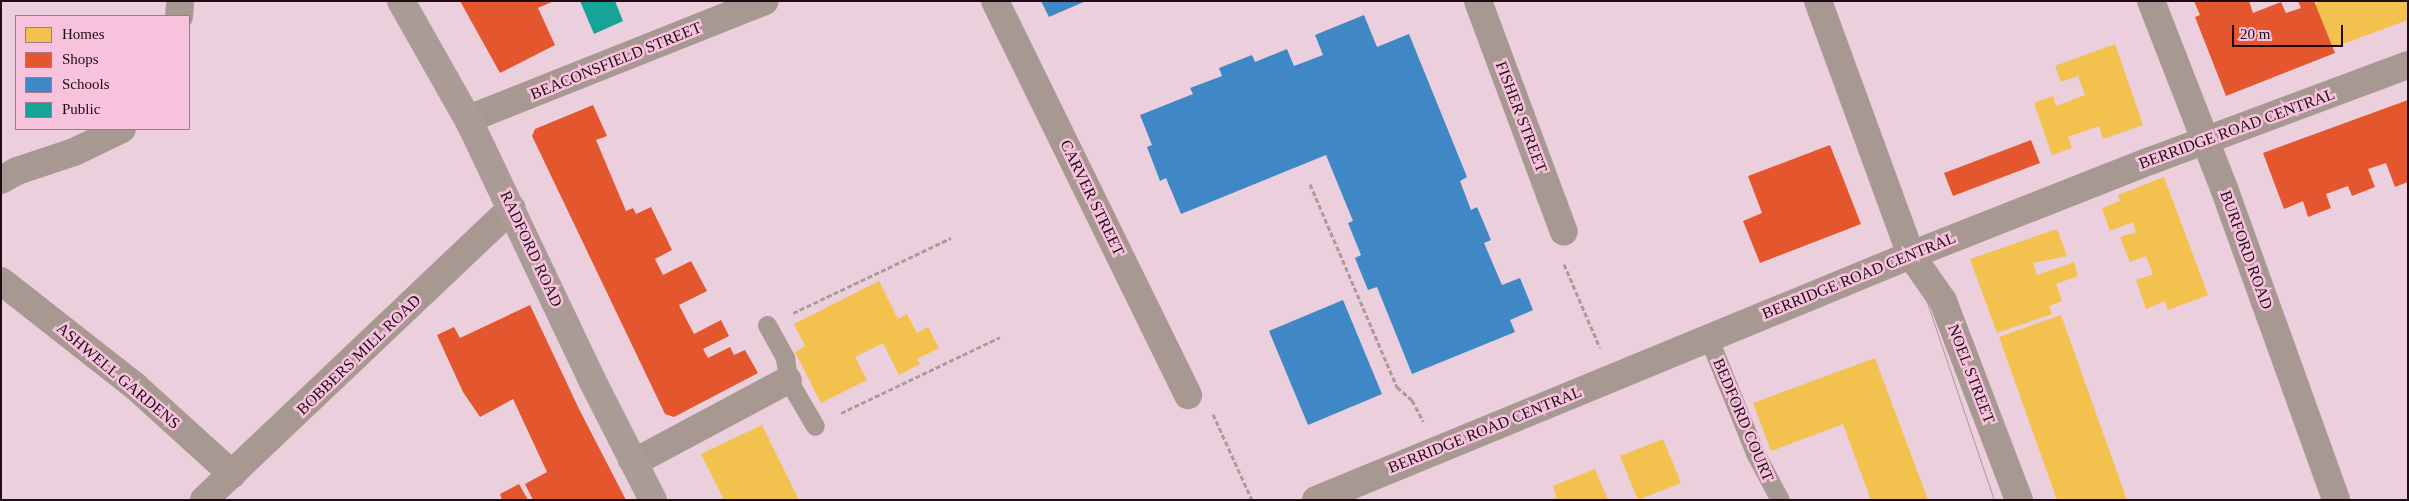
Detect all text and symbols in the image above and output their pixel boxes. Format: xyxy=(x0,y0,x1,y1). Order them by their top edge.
legend xyxy=(15,15,190,130)
scale bar xyxy=(2234,15,2345,47)
street label: BEACONSFIELD STREET xyxy=(528,18,704,104)
text: Homes xyxy=(62,26,105,42)
text: 20 m xyxy=(2240,26,2270,42)
text: Shops xyxy=(62,51,99,67)
street label: FISHER STREET xyxy=(1491,59,1551,175)
text: Schools xyxy=(62,76,110,92)
street label: BERRIDGE ROAD CENTRAL xyxy=(2136,85,2338,173)
text: Public xyxy=(62,101,100,117)
street label: CARVER STREET xyxy=(1056,137,1128,259)
street label: RADFORD ROAD xyxy=(496,188,566,310)
street label: BURFORD ROAD xyxy=(2216,188,2276,312)
street label: BERRIDGE ROAD CENTRAL xyxy=(1759,228,1959,324)
street label: BOBBERS MILL ROAD xyxy=(293,291,425,419)
street label: ASHWELL GARDENS xyxy=(52,319,184,433)
street label: NOEL STREET xyxy=(1943,321,1999,427)
street label: BEDFORD COURT xyxy=(1708,356,1778,484)
street label: BERRIDGE ROAD CENTRAL xyxy=(1385,382,1585,478)

